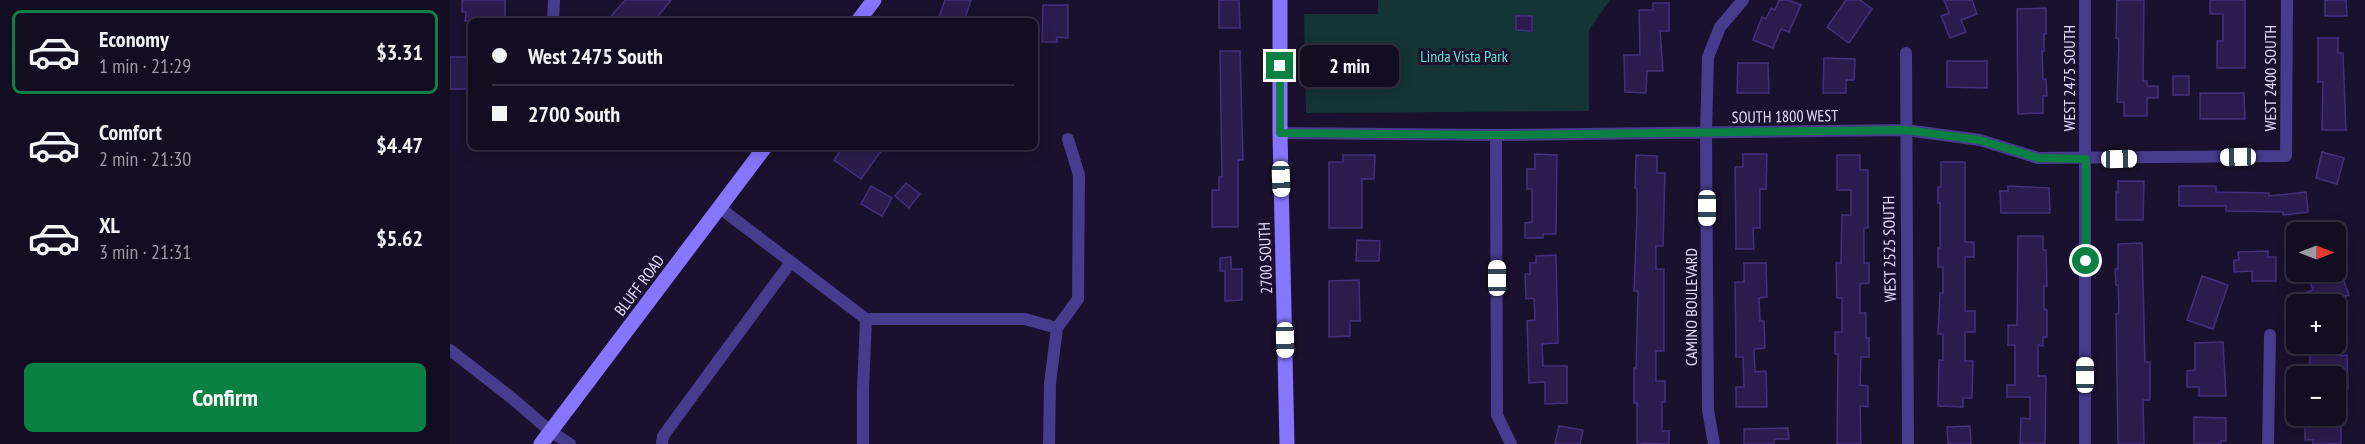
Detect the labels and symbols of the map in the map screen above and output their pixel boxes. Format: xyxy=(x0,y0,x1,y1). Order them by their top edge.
street label: WEST 2475 SOUTH xyxy=(2059,25,2079,131)
street label: WEST 2400 SOUTH xyxy=(2260,25,2280,131)
callout: 2 min xyxy=(1301,45,1400,87)
park label: Linda Vista Park xyxy=(1420,46,1509,66)
route end xyxy=(1266,52,1293,79)
street label: SOUTH 1800 WEST xyxy=(1732,105,1838,127)
car xyxy=(2220,148,2256,166)
car xyxy=(2101,150,2137,168)
car xyxy=(1271,161,1291,197)
car xyxy=(1698,190,1716,226)
street label: WEST 2525 SOUTH xyxy=(1878,196,1900,302)
street label: 2700 SOUTH xyxy=(1254,222,1276,294)
north arrow xyxy=(2286,222,2346,282)
route start xyxy=(2072,247,2099,274)
street label: CAMINO BOULEVARD xyxy=(1681,248,1701,366)
street label: BLUFF ROAD xyxy=(610,251,668,319)
car xyxy=(1488,260,1506,296)
car xyxy=(1276,322,1294,358)
car xyxy=(2076,357,2094,393)

